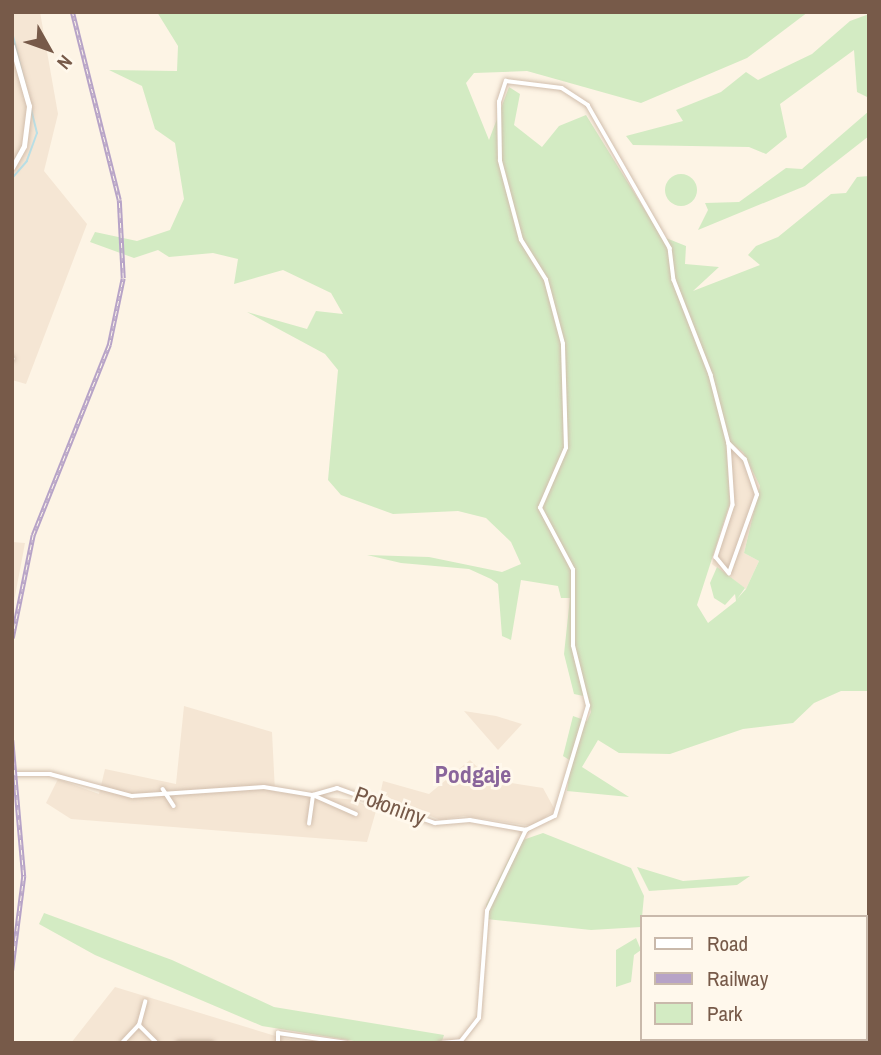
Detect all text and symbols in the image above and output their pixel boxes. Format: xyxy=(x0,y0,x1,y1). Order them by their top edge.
north arrow xyxy=(14,14,84,84)
text: N xyxy=(52,50,79,75)
district label: Podgaje xyxy=(435,761,511,789)
street label: Połoniny xyxy=(351,780,429,832)
legend xyxy=(640,915,867,1041)
text: Road xyxy=(707,929,748,958)
text: Railway xyxy=(707,964,768,993)
text: Park xyxy=(707,999,742,1028)

